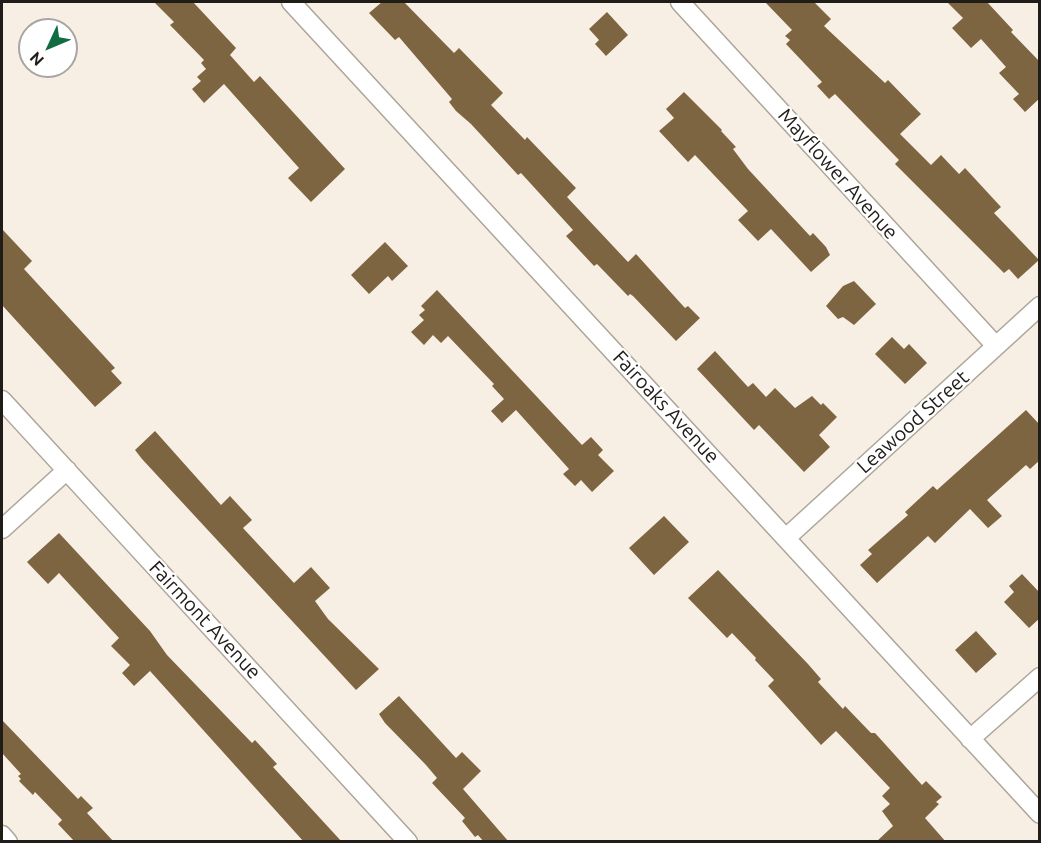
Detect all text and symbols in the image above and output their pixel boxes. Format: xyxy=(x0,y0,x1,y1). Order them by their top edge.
north arrow xyxy=(18,18,78,78)
text: N xyxy=(26,49,47,70)
street label: Mayflower Avenue xyxy=(773,104,903,244)
street label: Fairoaks Avenue xyxy=(608,346,724,468)
street label: Leawood Street xyxy=(852,365,974,479)
street label: Fairmont Avenue xyxy=(144,556,266,684)

